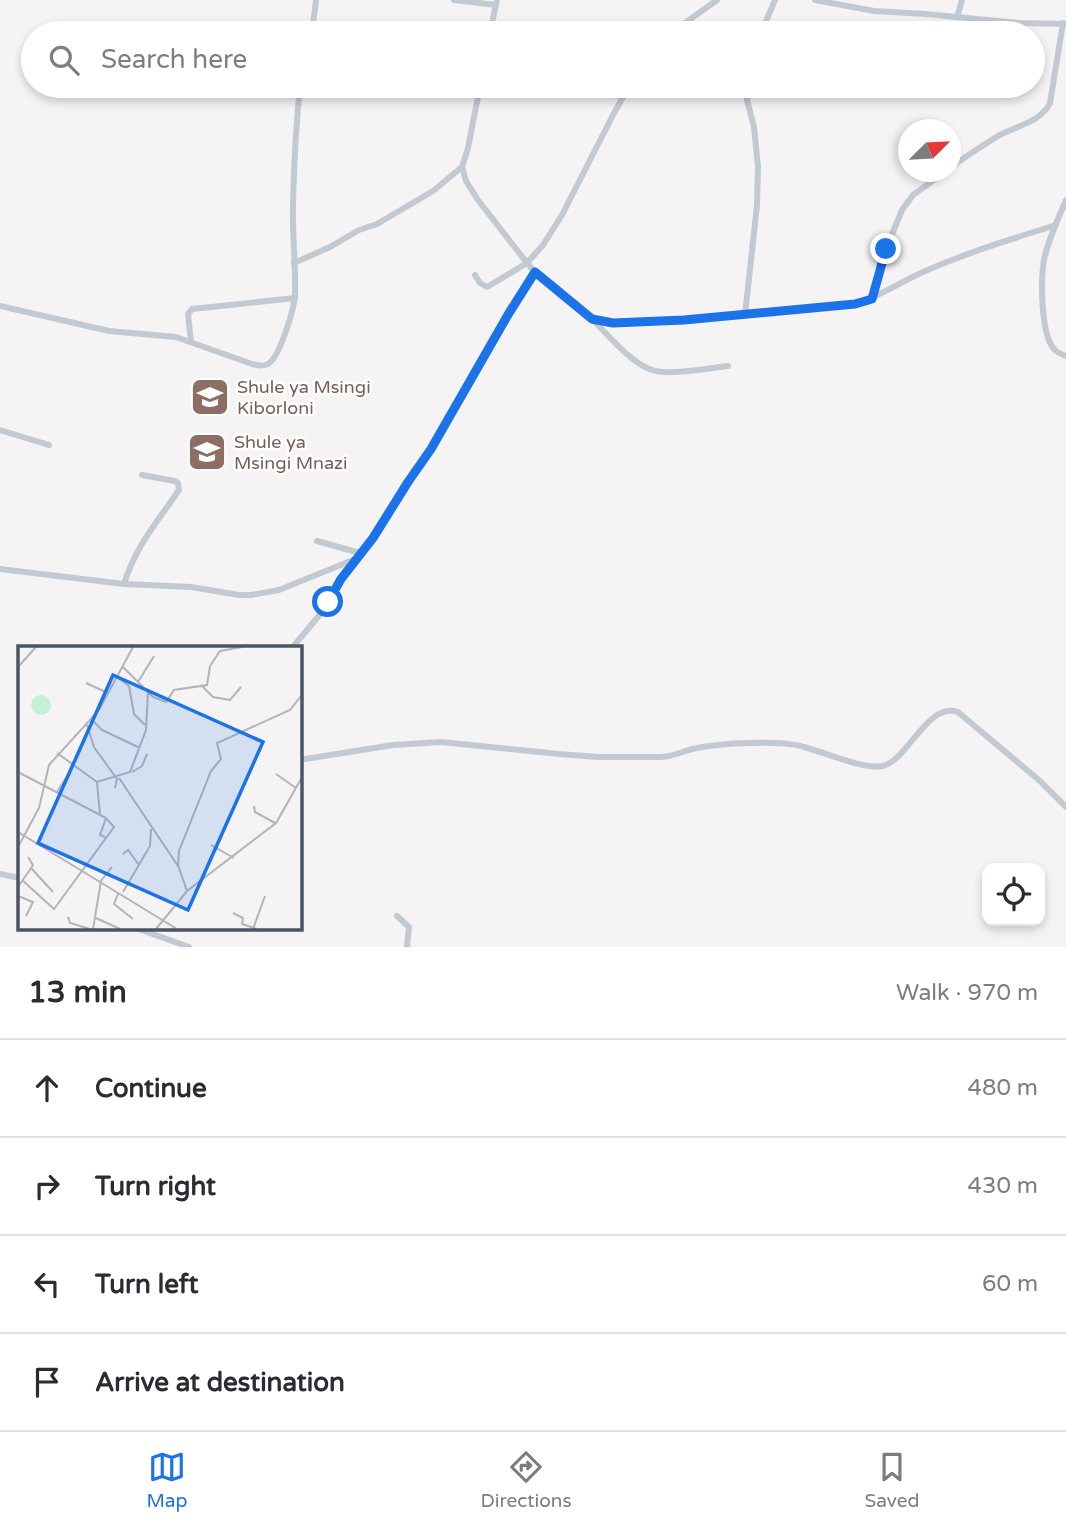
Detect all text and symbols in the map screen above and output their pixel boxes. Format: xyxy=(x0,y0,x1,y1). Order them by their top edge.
search box xyxy=(21,21,1045,98)
icon: search xyxy=(45,41,83,79)
text: Search here xyxy=(101,44,247,75)
north arrow xyxy=(898,119,961,182)
route end xyxy=(870,233,901,264)
school or university icon: Shule ya Msingi Kiborloni xyxy=(189,376,231,418)
place label: Shule ya Msingi Kiborloni xyxy=(237,376,371,419)
school or university icon: Shule ya Msingi Mnazi xyxy=(186,431,228,473)
place label: Shule ya Msingi Mnazi xyxy=(234,431,348,474)
route start xyxy=(312,586,343,617)
inset map xyxy=(18,646,301,930)
map controls xyxy=(982,863,1045,926)
button: locate xyxy=(982,863,1045,926)
text: 13 min xyxy=(28,974,127,1011)
text: Walk · 970 m xyxy=(896,979,1038,1007)
icon: ahead xyxy=(28,1069,66,1107)
text: Continue xyxy=(95,1073,207,1104)
text: 480 m xyxy=(968,1074,1038,1102)
icon: right xyxy=(28,1167,66,1205)
text: Turn right xyxy=(95,1171,216,1202)
text: 430 m xyxy=(968,1172,1038,1200)
icon: left xyxy=(28,1265,66,1303)
text: Turn left xyxy=(95,1269,198,1300)
text: 60 m xyxy=(982,1270,1038,1298)
icon: arrive xyxy=(28,1363,66,1401)
text: Arrive at destination xyxy=(95,1367,345,1398)
tab: Map xyxy=(147,1448,188,1512)
tab: Directions xyxy=(481,1448,572,1512)
tab: Saved xyxy=(865,1448,919,1512)

